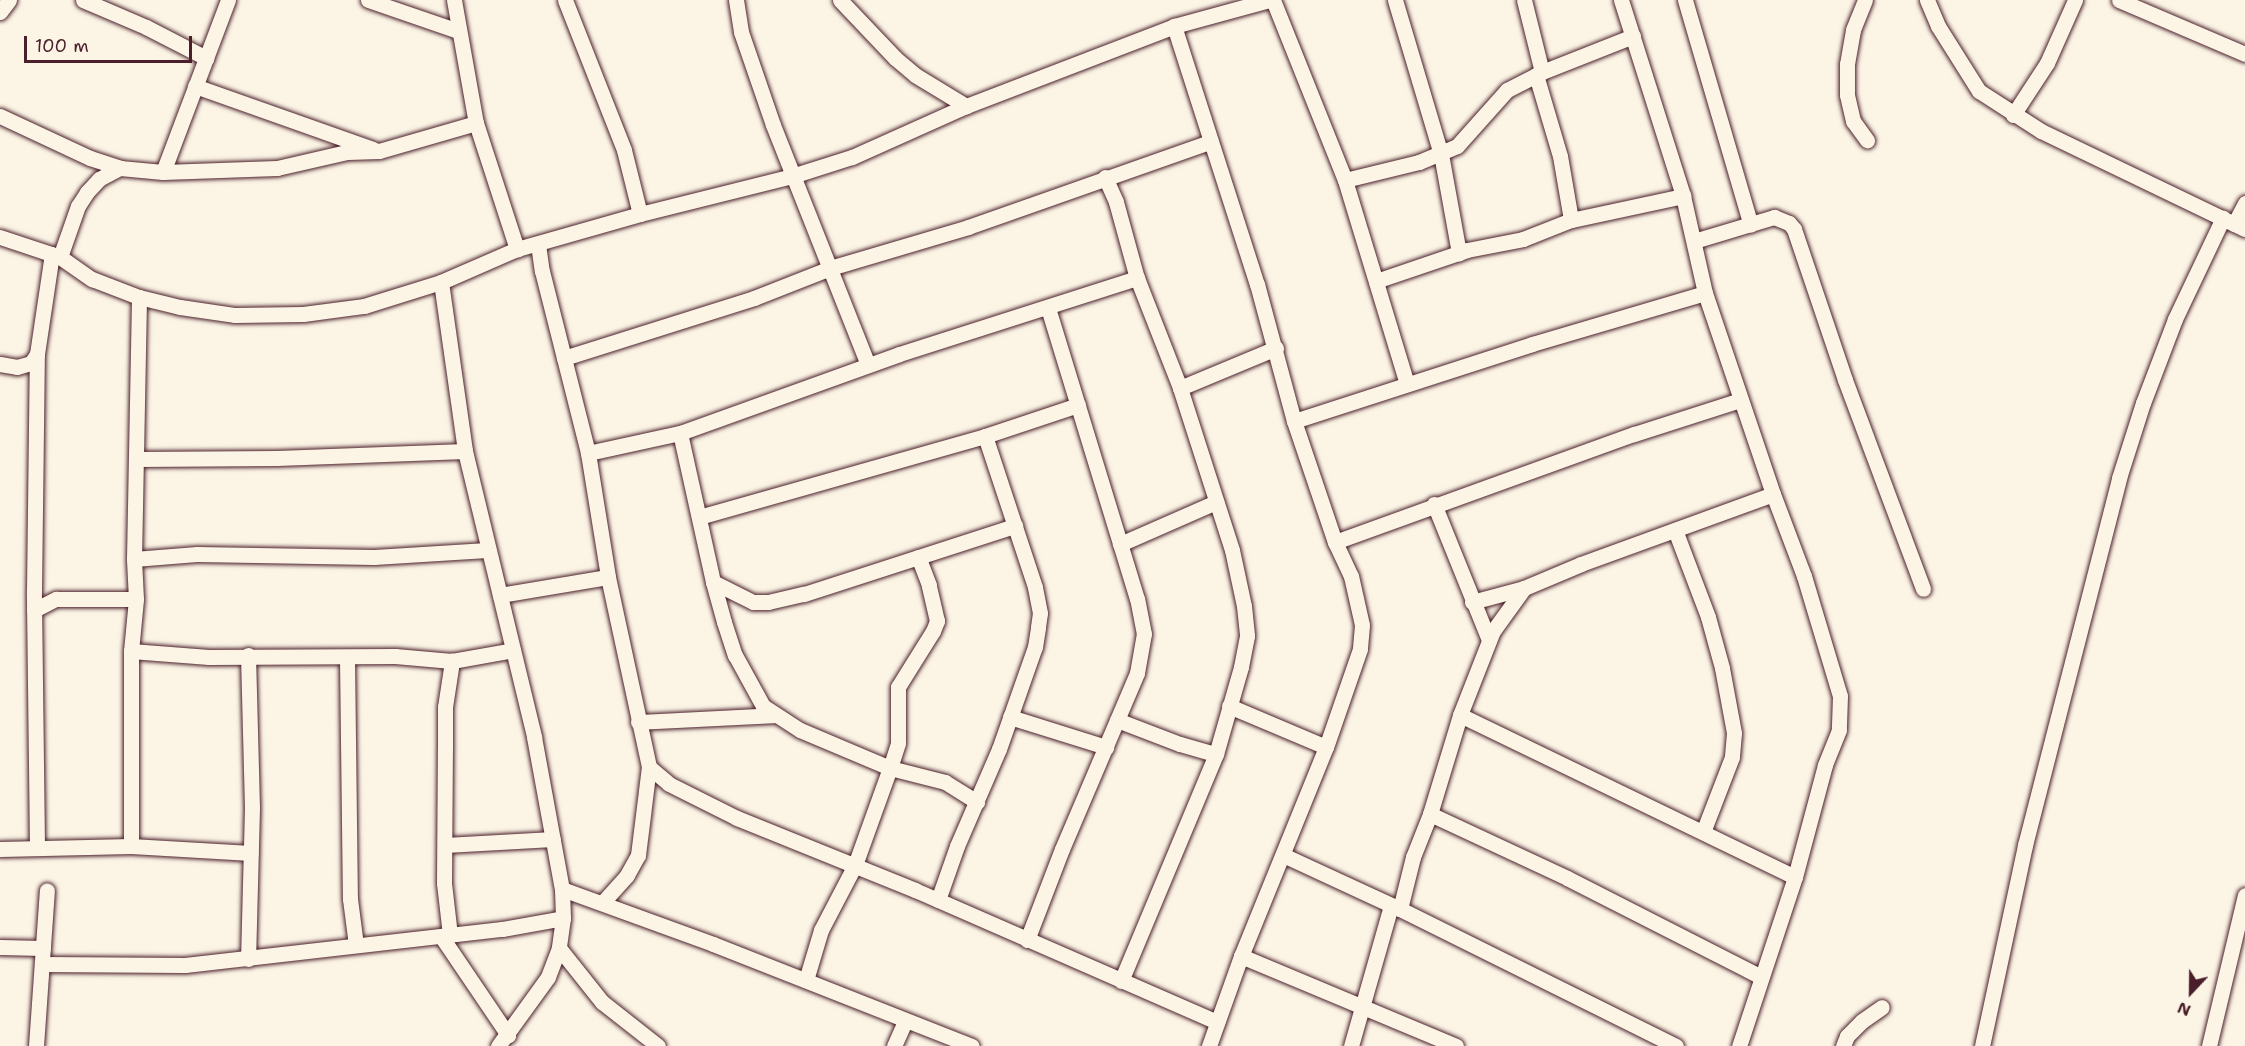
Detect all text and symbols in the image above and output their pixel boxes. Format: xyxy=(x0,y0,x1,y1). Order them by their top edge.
scale bar xyxy=(27,24,195,62)
text: 100 m xyxy=(35,34,89,58)
north arrow xyxy=(2161,962,2221,1022)
text: N xyxy=(2174,997,2194,1021)

